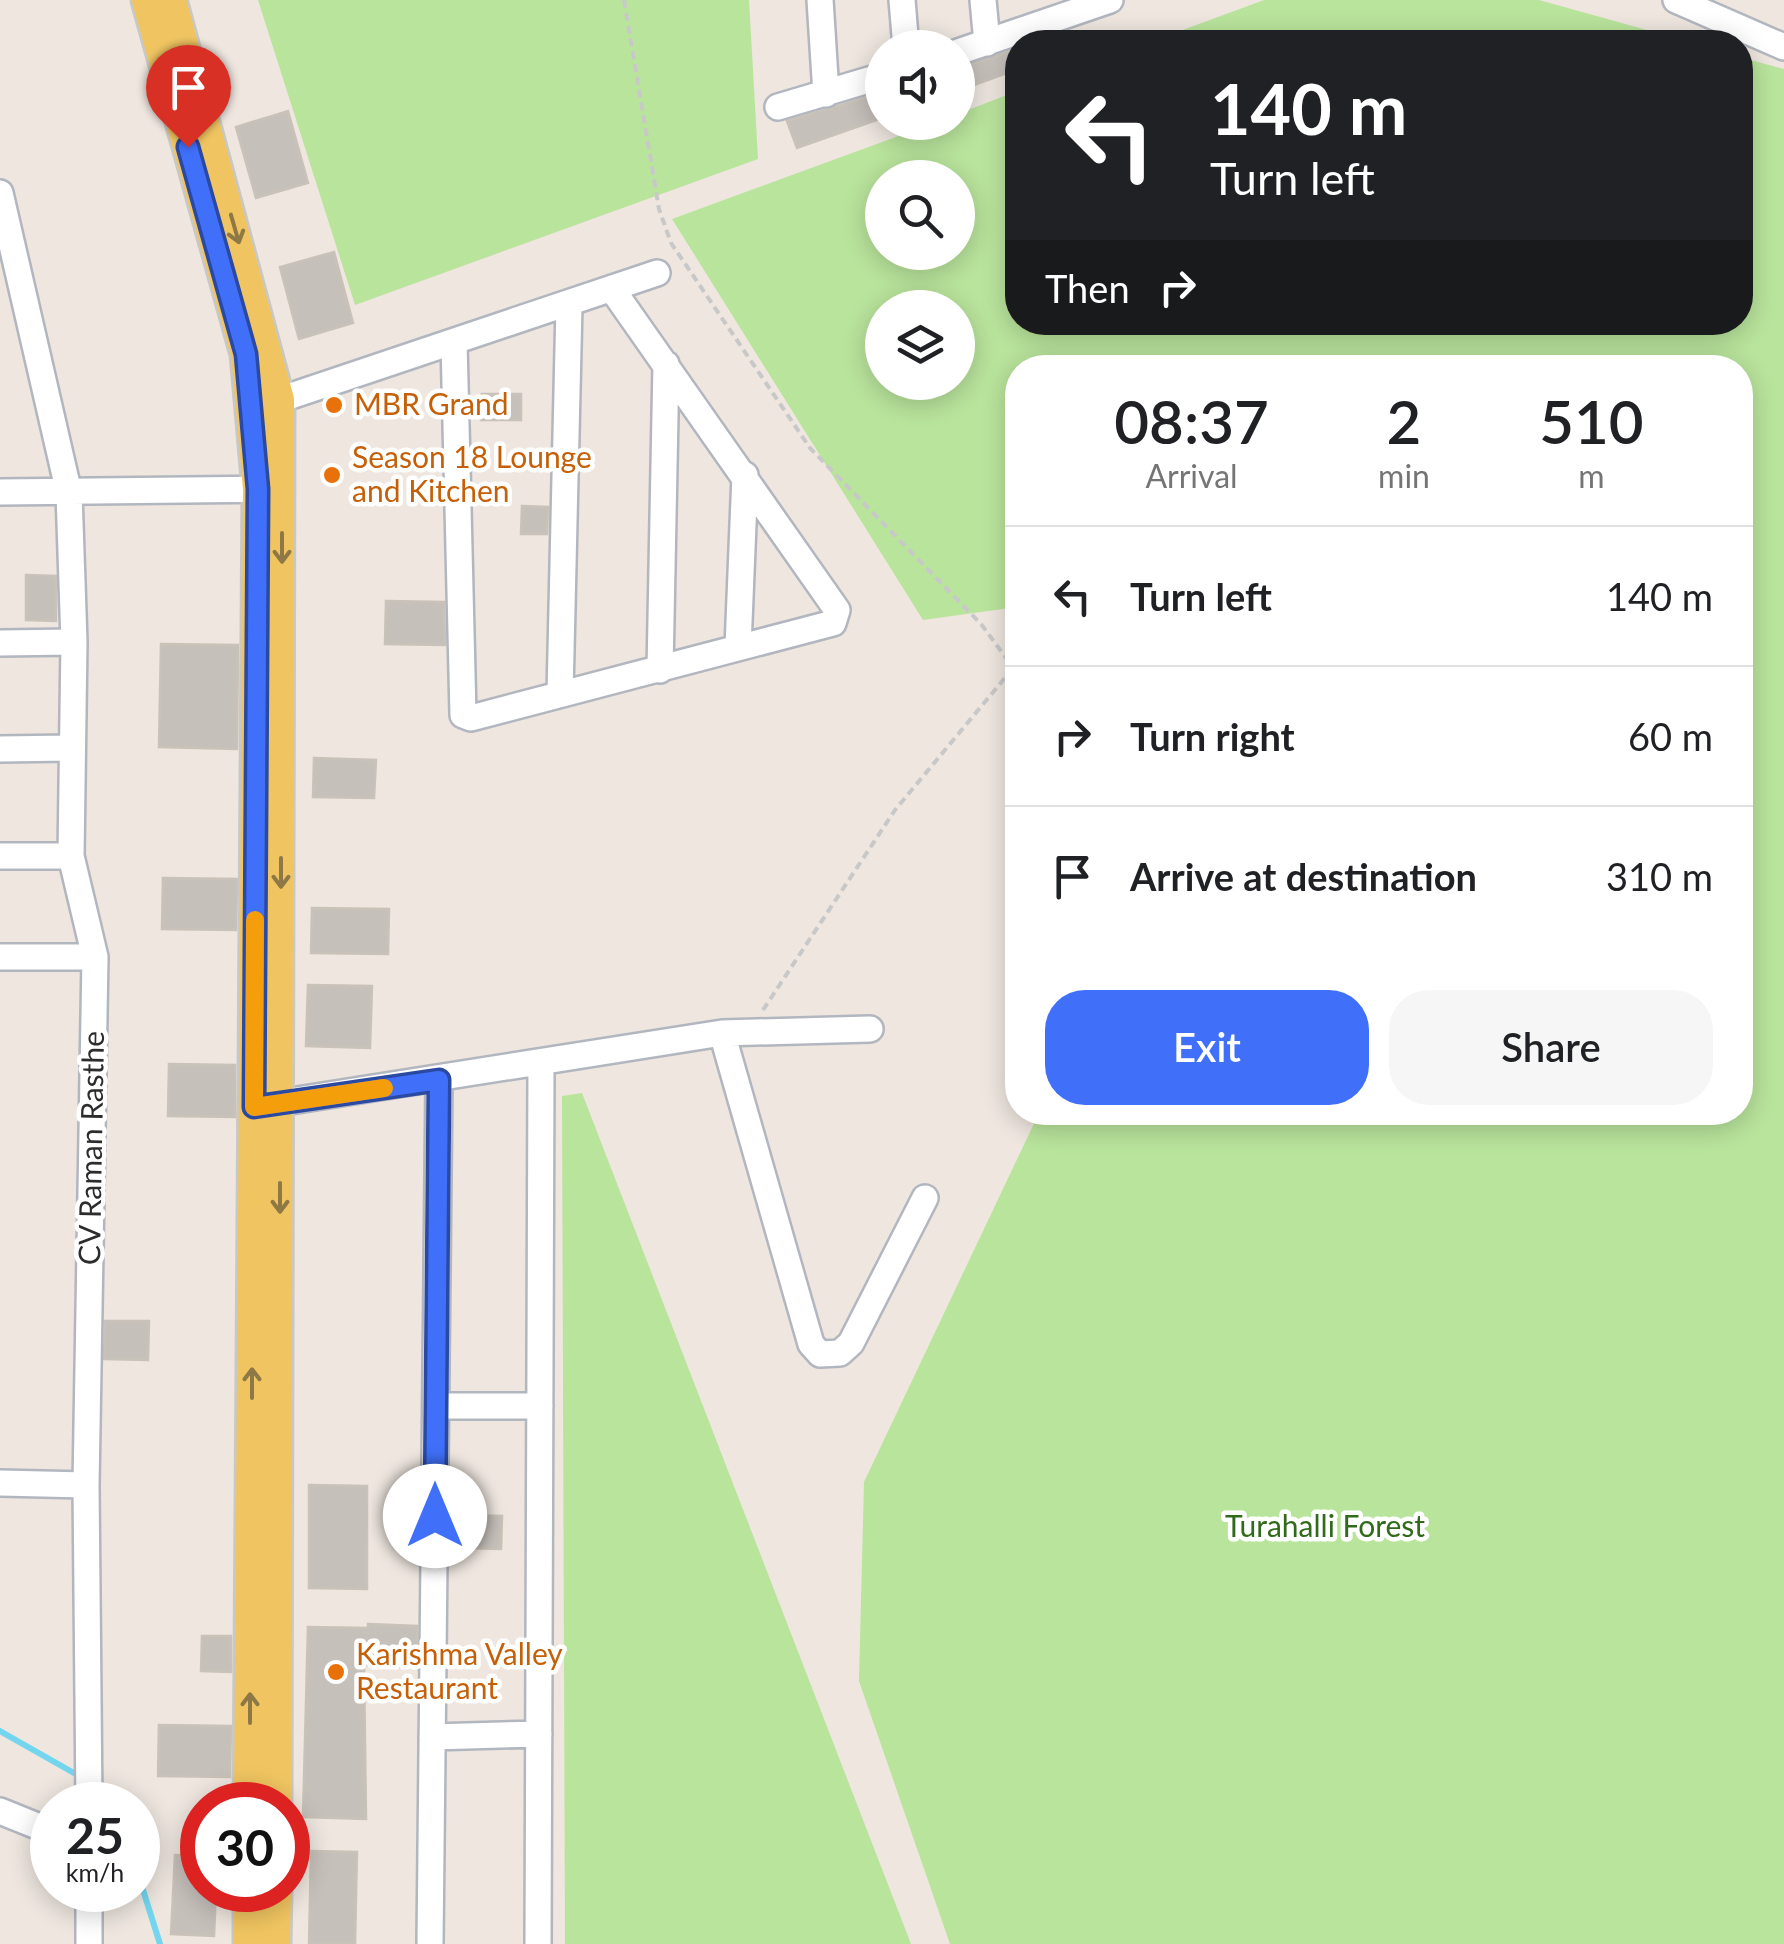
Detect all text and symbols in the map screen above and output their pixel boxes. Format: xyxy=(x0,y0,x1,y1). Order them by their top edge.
map controls xyxy=(865,30,975,400)
button: sound xyxy=(865,30,975,140)
pin xyxy=(146,45,231,148)
icon: arrive xyxy=(161,60,216,115)
text: 140 m xyxy=(1210,66,1407,150)
icon: left xyxy=(1045,70,1175,200)
text: Turn left xyxy=(1210,151,1375,205)
button: search xyxy=(865,160,975,270)
one-way arrow xyxy=(227,213,245,244)
icon: right xyxy=(1150,260,1205,315)
text: Then xyxy=(1045,265,1130,311)
button: layers xyxy=(865,290,975,400)
place label: MBR Grand xyxy=(354,385,509,421)
text: 08:37 xyxy=(1114,385,1269,457)
text: 2 xyxy=(1387,385,1421,457)
text: 510 xyxy=(1539,385,1644,457)
marker: MBR Grand xyxy=(323,394,345,416)
place label: Season 18 Lounge and Kitchen xyxy=(352,438,592,508)
text: Arrival xyxy=(1145,456,1238,495)
text: min xyxy=(1378,456,1430,495)
text: m xyxy=(1578,456,1605,495)
marker: Season 18 Lounge and Kitchen xyxy=(321,464,343,486)
one-way arrow xyxy=(272,530,292,563)
icon: left xyxy=(1045,569,1100,624)
text: Turn left xyxy=(1130,573,1272,619)
text: 140 m xyxy=(1606,573,1713,619)
icon: right xyxy=(1045,709,1100,764)
text: Turn right xyxy=(1130,713,1295,759)
text: 60 m xyxy=(1628,713,1713,759)
icon: arrive xyxy=(1045,849,1100,904)
text: Arrive at destination xyxy=(1130,853,1477,899)
text: 310 m xyxy=(1606,853,1713,899)
one-way arrow xyxy=(272,856,290,888)
button: Exit xyxy=(1045,990,1369,1105)
button: Share xyxy=(1389,990,1713,1105)
street label: CV Raman Rasthe xyxy=(70,1031,110,1265)
one-way arrow xyxy=(270,1180,290,1213)
one-way arrow xyxy=(242,1367,262,1400)
position arrow xyxy=(383,1464,487,1568)
park label: Turahalli Forest xyxy=(1225,1507,1425,1543)
place label: Karishma Valley Restaurant xyxy=(356,1635,563,1705)
marker: Karishma Valley Restaurant xyxy=(325,1661,347,1683)
one-way arrow xyxy=(240,1692,260,1724)
speed limit sign: 30 xyxy=(180,1782,310,1912)
text: 25 xyxy=(66,1805,124,1865)
text: km/h xyxy=(66,1857,124,1887)

